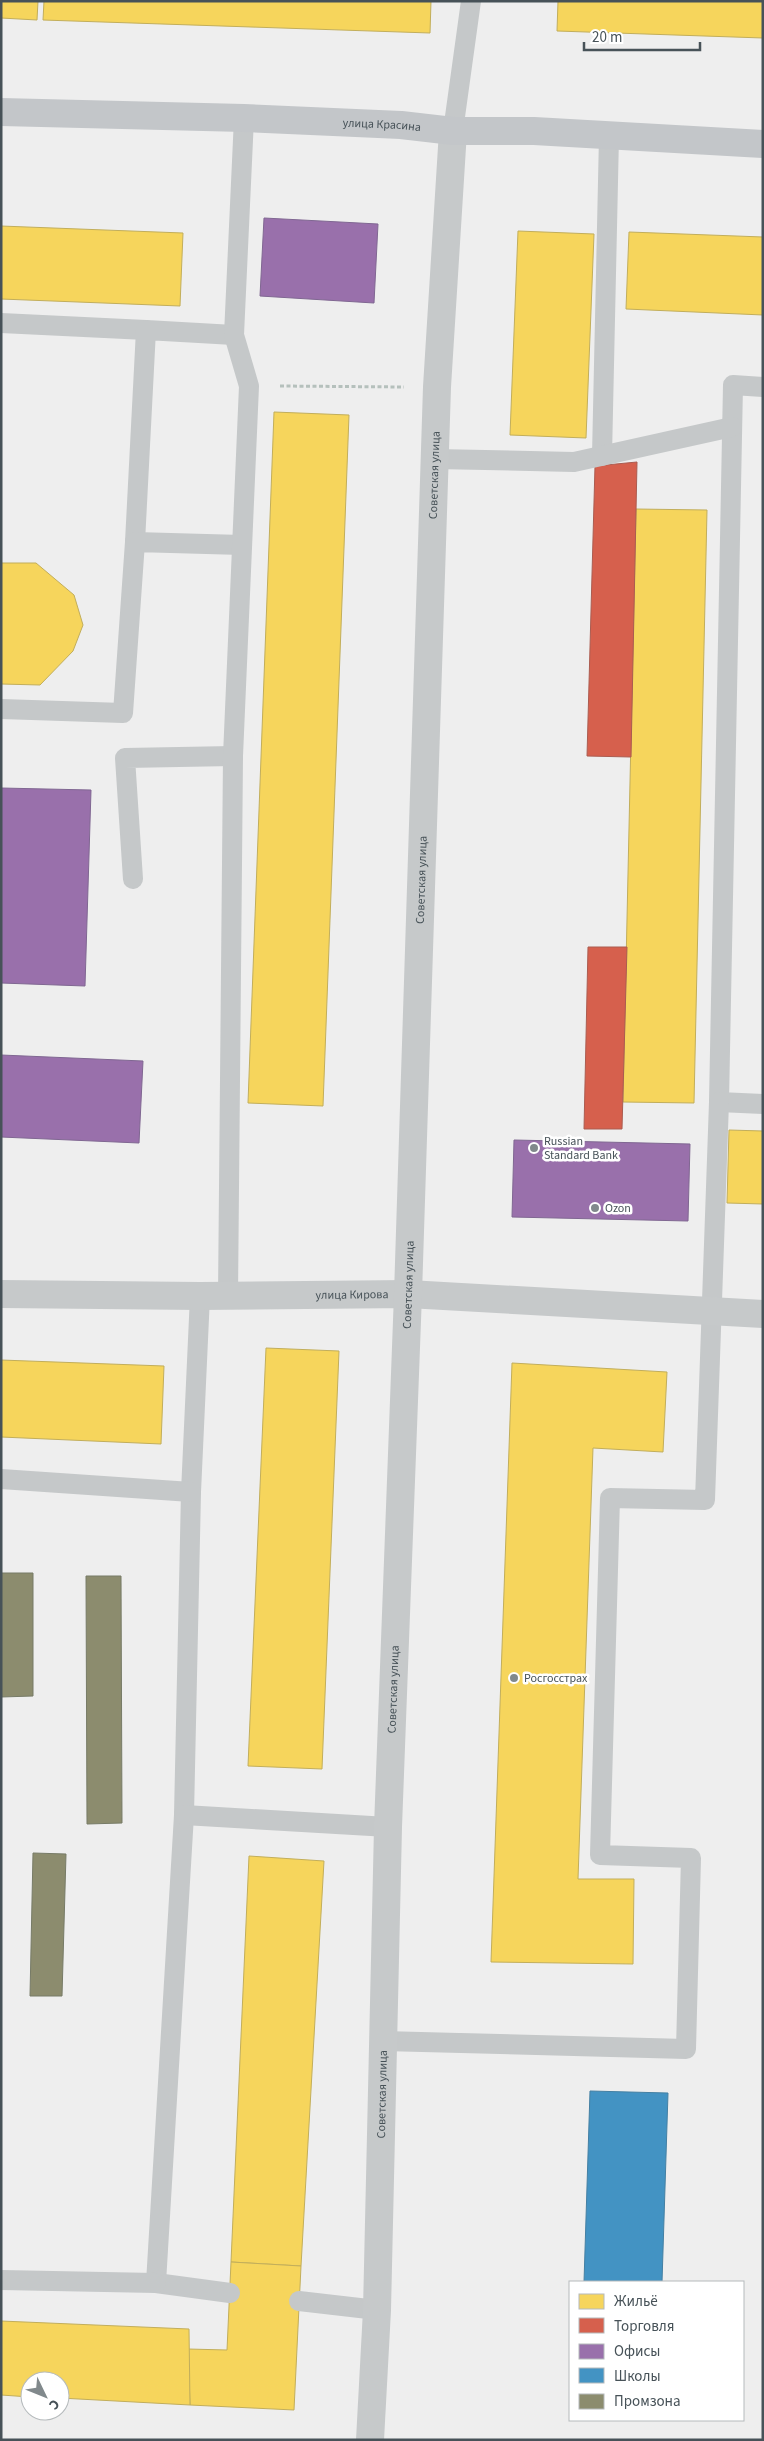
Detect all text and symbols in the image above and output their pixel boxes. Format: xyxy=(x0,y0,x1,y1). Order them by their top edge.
scale bar xyxy=(584,20,700,52)
text: 20 m xyxy=(592,27,622,48)
street label: улица Красина xyxy=(342,114,422,136)
street label: Советская улица xyxy=(424,431,444,519)
street label: Советская улица xyxy=(411,836,431,924)
place label: Russian Standard Bank xyxy=(544,1133,618,1164)
marker: Russian Standard Bank xyxy=(528,1142,540,1154)
place label: Ozon xyxy=(605,1200,631,1217)
marker: Ozon xyxy=(589,1202,601,1214)
street label: Советская улица xyxy=(398,1240,418,1329)
street label: улица Кирова xyxy=(315,1286,389,1303)
street label: Советская улица xyxy=(383,1645,403,1734)
place label: Росгосстрах xyxy=(524,1670,588,1687)
marker: Росгосстрах xyxy=(508,1672,520,1684)
street label: Советская улица xyxy=(372,2050,391,2139)
legend xyxy=(569,2281,744,2421)
text: Жильё xyxy=(614,2291,658,2312)
text: Торговля xyxy=(614,2316,674,2337)
text: Офисы xyxy=(614,2341,660,2362)
text: Школы xyxy=(614,2366,661,2387)
north arrow xyxy=(20,2371,70,2421)
text: Промзона xyxy=(614,2391,681,2412)
text: С xyxy=(44,2394,64,2414)

